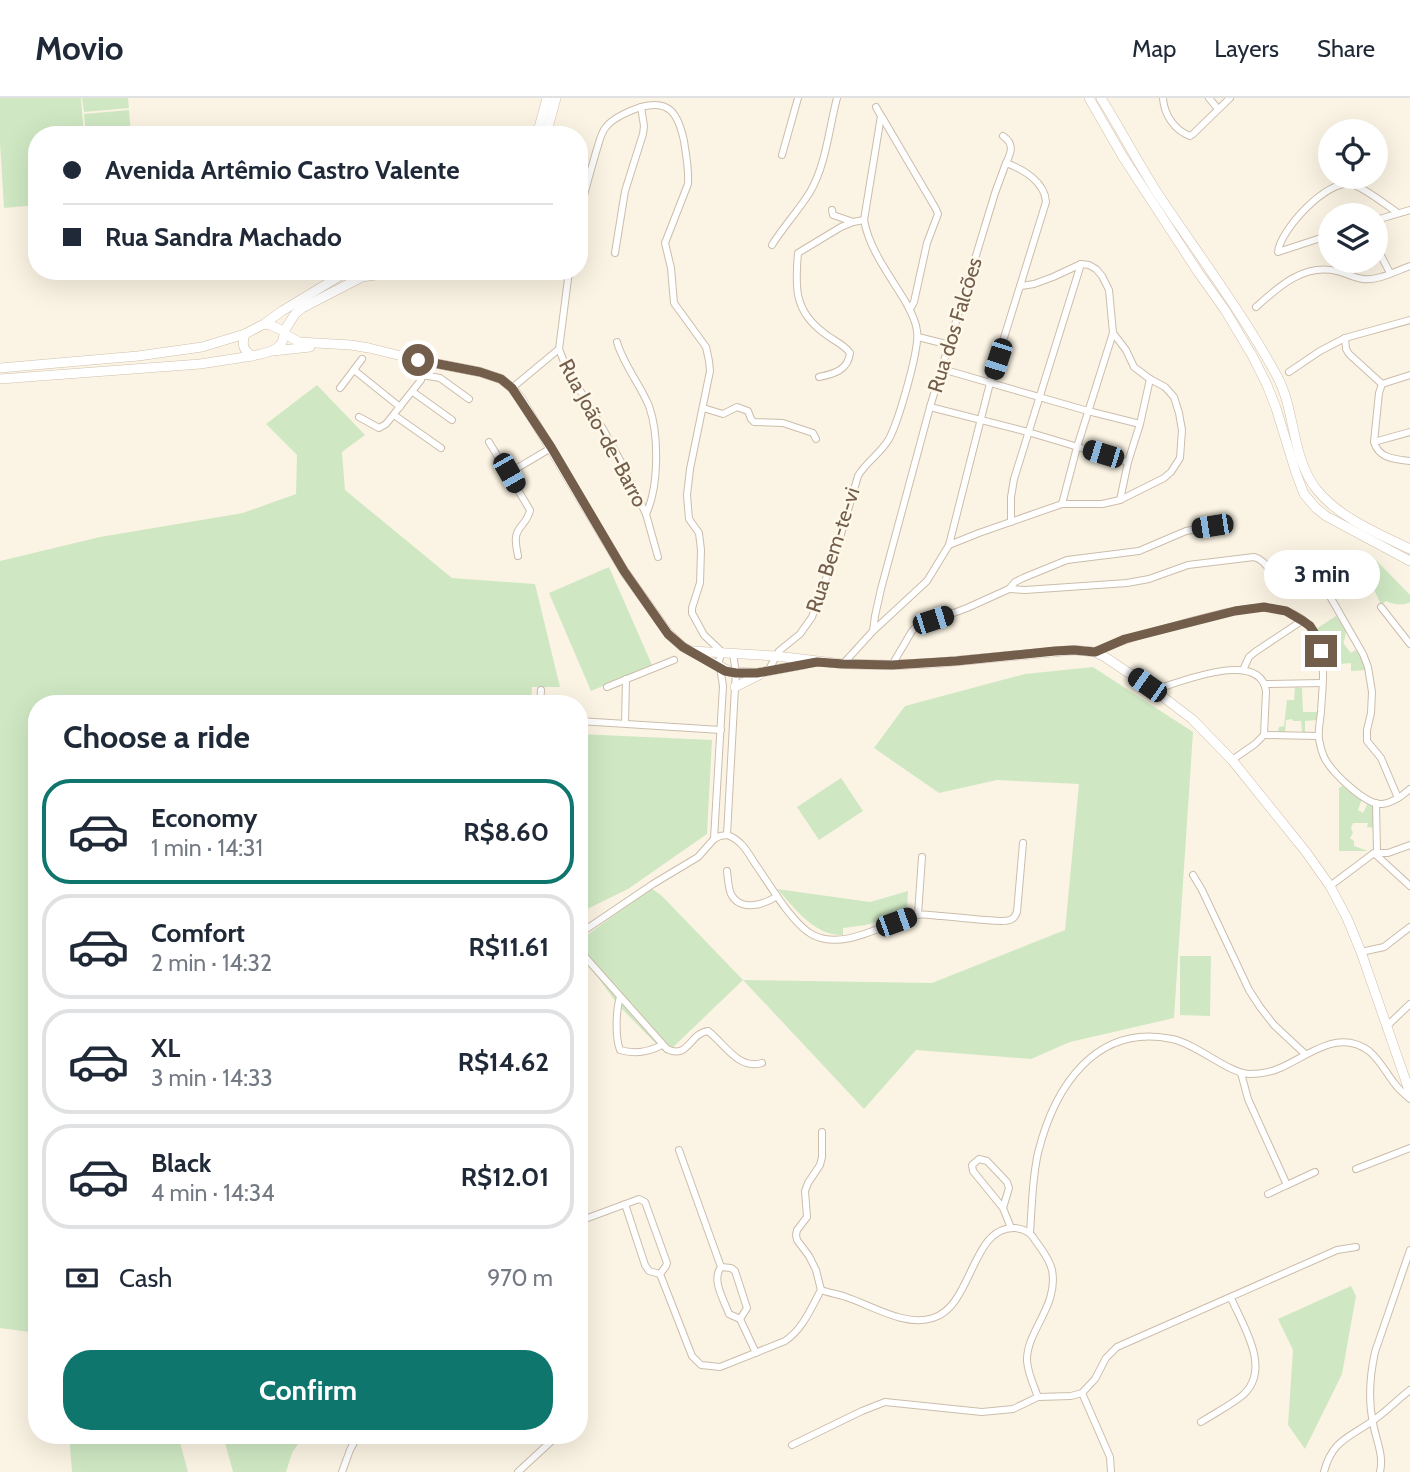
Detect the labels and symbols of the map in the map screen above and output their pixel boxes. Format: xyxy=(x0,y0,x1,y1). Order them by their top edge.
street label: Rua dos Falcões xyxy=(922,254,987,395)
car xyxy=(982,336,1015,382)
route start xyxy=(402,344,434,376)
street label: Rua João-de-Barro xyxy=(554,355,653,511)
car xyxy=(1080,438,1127,470)
car xyxy=(490,450,529,496)
street label: Rua Bem-te-vi xyxy=(801,484,865,616)
car xyxy=(1190,512,1235,540)
callout: 3 min xyxy=(1263,550,1379,598)
car xyxy=(910,604,957,636)
route end xyxy=(1305,635,1337,667)
car xyxy=(1124,664,1171,706)
car xyxy=(873,905,920,939)

